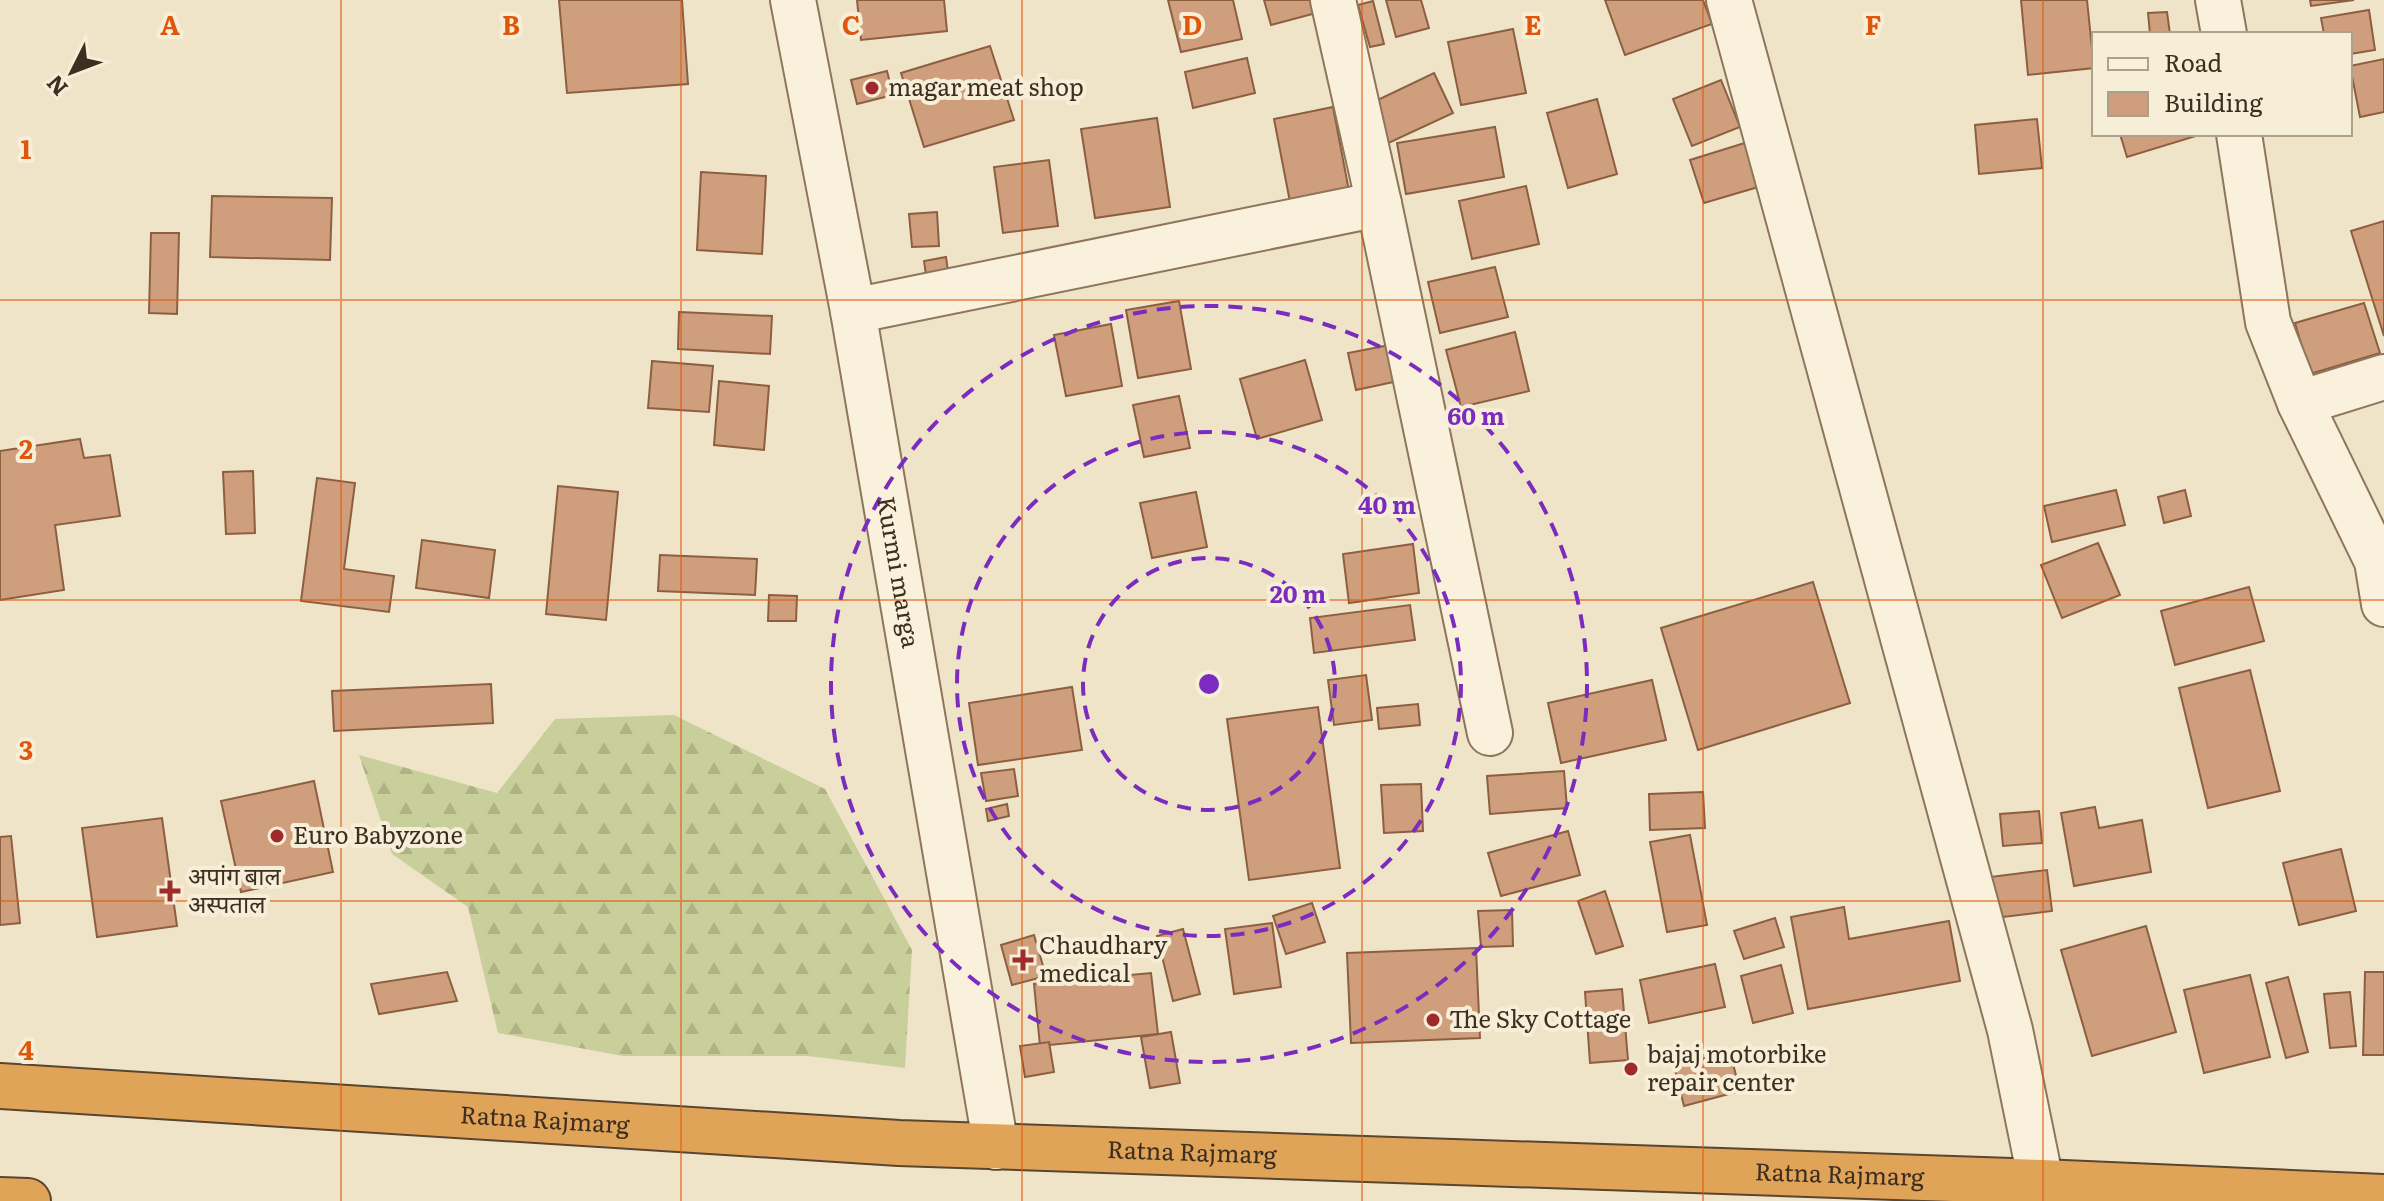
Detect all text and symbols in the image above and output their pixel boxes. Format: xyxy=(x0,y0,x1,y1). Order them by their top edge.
text: A xyxy=(160,4,180,43)
text: B xyxy=(502,4,520,43)
text: C xyxy=(842,4,860,43)
text: D xyxy=(1182,4,1202,43)
text: E xyxy=(1524,4,1542,43)
text: F xyxy=(1865,4,1881,43)
north arrow xyxy=(32,32,112,112)
legend xyxy=(2092,32,2352,136)
text: Road xyxy=(2164,44,2223,79)
text: N xyxy=(38,68,74,104)
place label: magar meat shop xyxy=(888,68,1084,103)
marker: magar meat shop xyxy=(863,79,881,97)
text: Building xyxy=(2164,84,2263,119)
text: 1 xyxy=(21,128,32,167)
text: 60 m xyxy=(1447,397,1505,432)
text: 2 xyxy=(19,428,33,467)
text: 40 m xyxy=(1358,486,1416,521)
street label: Kurmi marga xyxy=(870,494,930,651)
text: 20 m xyxy=(1270,575,1326,610)
centre of rings xyxy=(1195,670,1223,698)
text: 3 xyxy=(19,729,33,768)
place label: Euro Babyzone xyxy=(293,816,463,851)
marker: Euro Babyzone xyxy=(268,827,286,845)
place label: अपांग बाल अस्पताल xyxy=(188,857,281,920)
marker: अपांग बाल अस्पताल xyxy=(159,880,181,902)
place label: Chaudhary medical xyxy=(1039,926,1168,989)
marker: Chaudhary medical xyxy=(1014,951,1032,969)
place label: The Sky Cottage xyxy=(1449,1000,1631,1035)
marker: The Sky Cottage xyxy=(1424,1011,1442,1029)
text: 4 xyxy=(18,1029,34,1068)
place label: bajaj motorbike repair center xyxy=(1647,1035,1827,1098)
marker: bajaj motorbike repair center xyxy=(1622,1060,1640,1078)
street label: Ratna Rajmarg xyxy=(459,1095,632,1141)
street label: Ratna Rajmarg xyxy=(1107,1130,1278,1171)
street label: Ratna Rajmarg xyxy=(1754,1152,1926,1193)

